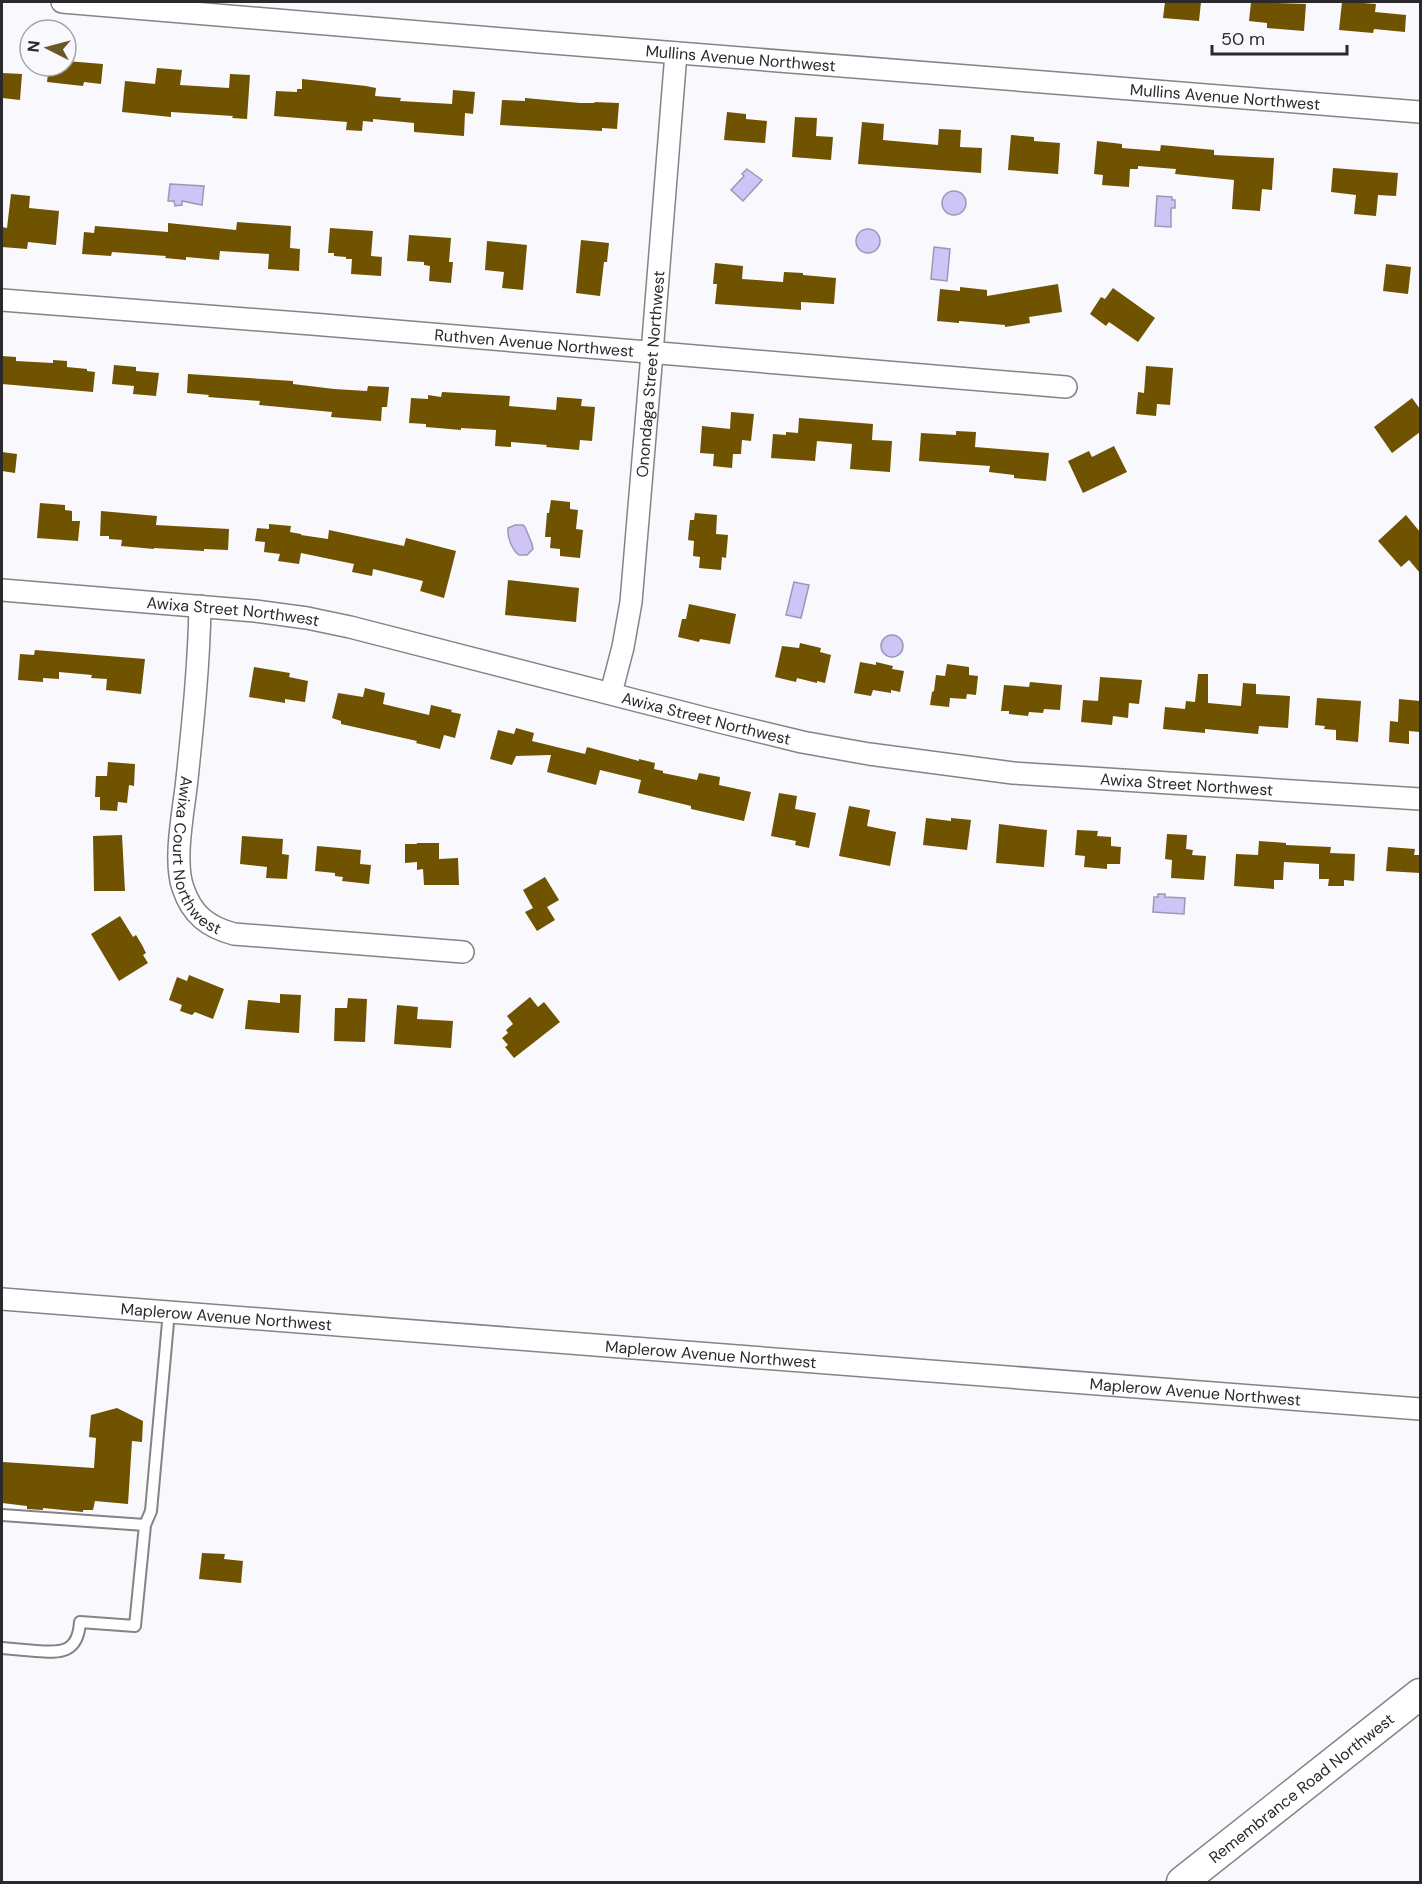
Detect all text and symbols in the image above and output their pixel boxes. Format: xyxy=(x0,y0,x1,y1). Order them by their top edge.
north arrow xyxy=(18,18,78,78)
scale bar xyxy=(1212,18,1347,56)
text: 50 m xyxy=(1221,27,1265,51)
text: N xyxy=(23,40,45,53)
street label: Mullins Avenue Northwest xyxy=(645,40,837,76)
street label: Mullins Avenue Northwest xyxy=(1129,79,1321,115)
street label: Onondaga Street Northwest xyxy=(632,270,670,478)
street label: Ruthven Avenue Northwest xyxy=(434,324,635,362)
street label: Awixa Street Northwest xyxy=(146,592,321,631)
street label: Awixa Street Northwest xyxy=(619,687,793,750)
street label: Awixa Street Northwest xyxy=(1099,769,1274,801)
street label: Awixa Court Northwest xyxy=(168,775,225,940)
street label: Maplerow Avenue Northwest xyxy=(120,1298,333,1336)
street label: Maplerow Avenue Northwest xyxy=(604,1336,817,1373)
street label: Maplerow Avenue Northwest xyxy=(1089,1373,1302,1411)
street label: Remembrance Road Northwest xyxy=(1205,1708,1399,1868)

